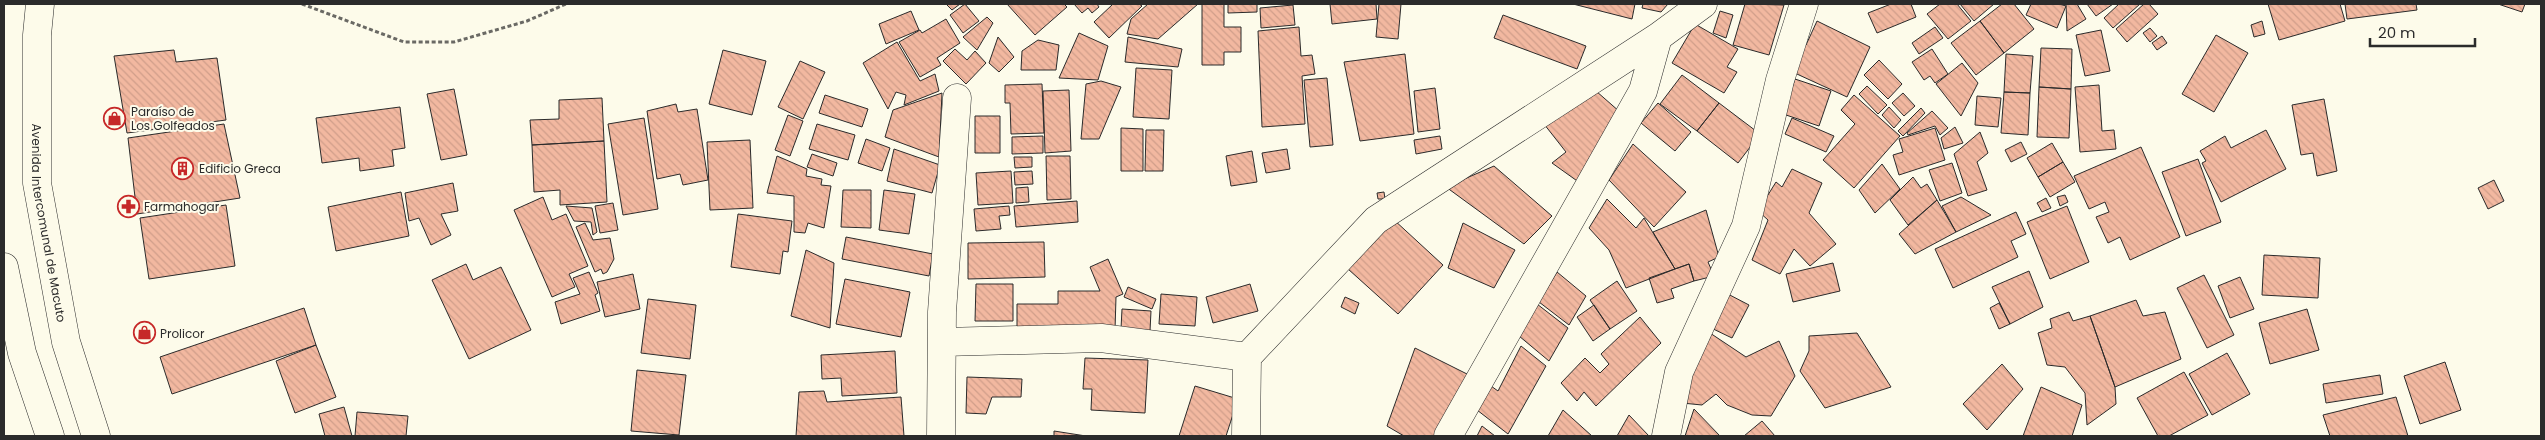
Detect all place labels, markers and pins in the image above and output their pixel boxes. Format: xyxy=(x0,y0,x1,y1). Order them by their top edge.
place label: Paraíso de Los Golfeados xyxy=(131,103,215,134)
shop icon: Paraíso de Los Golfeados xyxy=(103,106,127,130)
building icon: Edificio Greca xyxy=(171,156,195,180)
place label: Edificio Greca xyxy=(199,160,281,177)
pharmacy icon: Farmahogar xyxy=(116,194,140,218)
place label: Farmahogar xyxy=(144,198,220,215)
shop icon: Prolicor xyxy=(132,321,156,345)
place label: Prolicor xyxy=(160,325,205,342)

